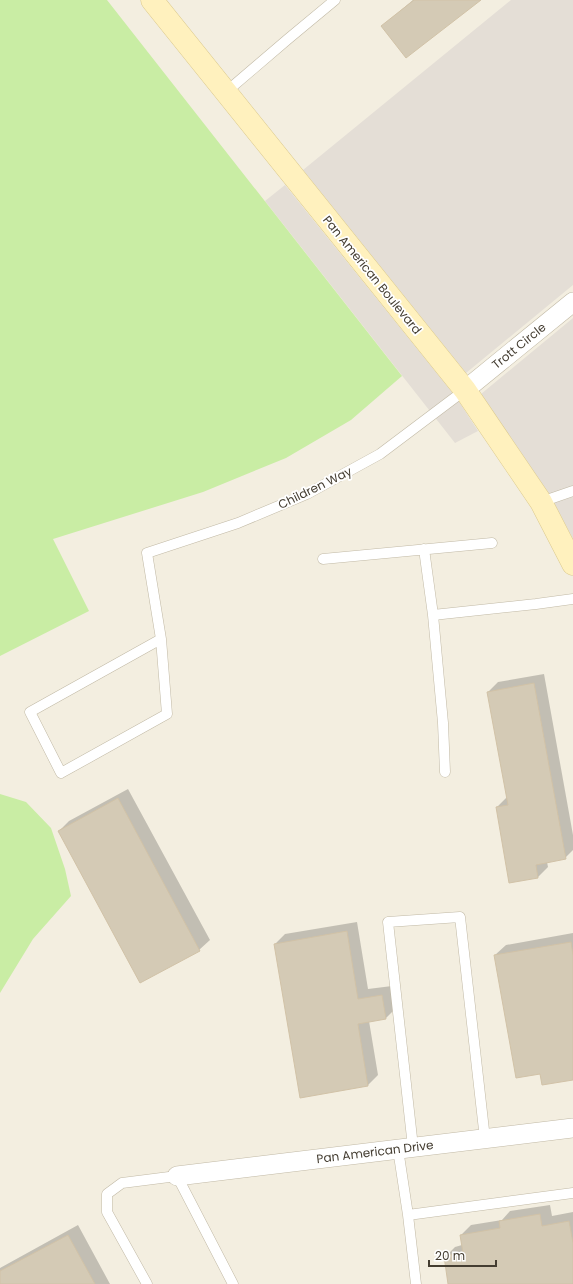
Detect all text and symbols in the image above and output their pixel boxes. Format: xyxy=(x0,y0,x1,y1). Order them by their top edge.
street label: Pan American Boulevard xyxy=(319,212,426,338)
street label: Trott Circle xyxy=(488,319,549,373)
street label: Children Way xyxy=(275,462,355,513)
street label: Pan American Drive xyxy=(316,1136,434,1167)
scale bar xyxy=(429,1242,496,1268)
text: 20 m xyxy=(435,1247,465,1264)

